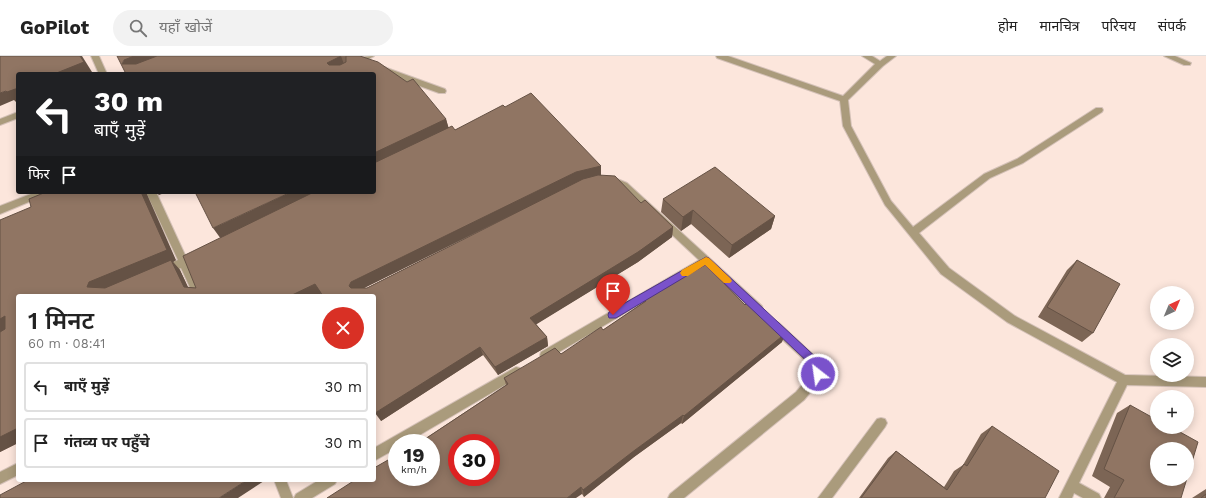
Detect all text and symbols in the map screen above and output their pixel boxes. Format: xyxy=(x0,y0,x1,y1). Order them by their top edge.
search box xyxy=(113,10,393,46)
text: GoPilot xyxy=(20,16,89,39)
icon: search xyxy=(127,17,149,39)
text: यहाँ खोजें xyxy=(159,18,212,36)
text: होम xyxy=(998,18,1017,34)
text: मानचित्र xyxy=(1039,18,1080,34)
text: परिचय xyxy=(1102,18,1136,34)
text: संपर्क xyxy=(1158,18,1186,34)
text: 30 m xyxy=(94,85,163,118)
icon: left xyxy=(28,88,80,140)
text: बाएँ मुड़ें xyxy=(94,119,145,140)
icon: arrive xyxy=(58,164,80,186)
text: फिर xyxy=(28,165,50,183)
pin xyxy=(596,274,630,315)
icon: arrive xyxy=(602,280,624,302)
north arrow xyxy=(1150,286,1194,330)
map controls xyxy=(1150,286,1194,486)
text: 1 मिनट xyxy=(28,307,94,335)
button: close xyxy=(322,307,364,349)
text: 60 m · 08:41 xyxy=(28,336,105,351)
button: layers xyxy=(1150,338,1194,382)
position arrow xyxy=(797,353,839,395)
icon: left xyxy=(30,376,52,398)
text: बाएँ मुड़ें xyxy=(64,377,109,395)
text: 30 m xyxy=(325,378,362,396)
button: + xyxy=(1150,390,1194,434)
icon: arrive xyxy=(30,432,52,454)
text: गंतव्य पर पहुँचे xyxy=(64,433,150,451)
text: 30 m xyxy=(325,434,362,452)
speed limit sign: 30 xyxy=(448,434,500,486)
button: − xyxy=(1150,442,1194,486)
text: 19 xyxy=(404,443,424,467)
text: km/h xyxy=(401,464,427,475)

